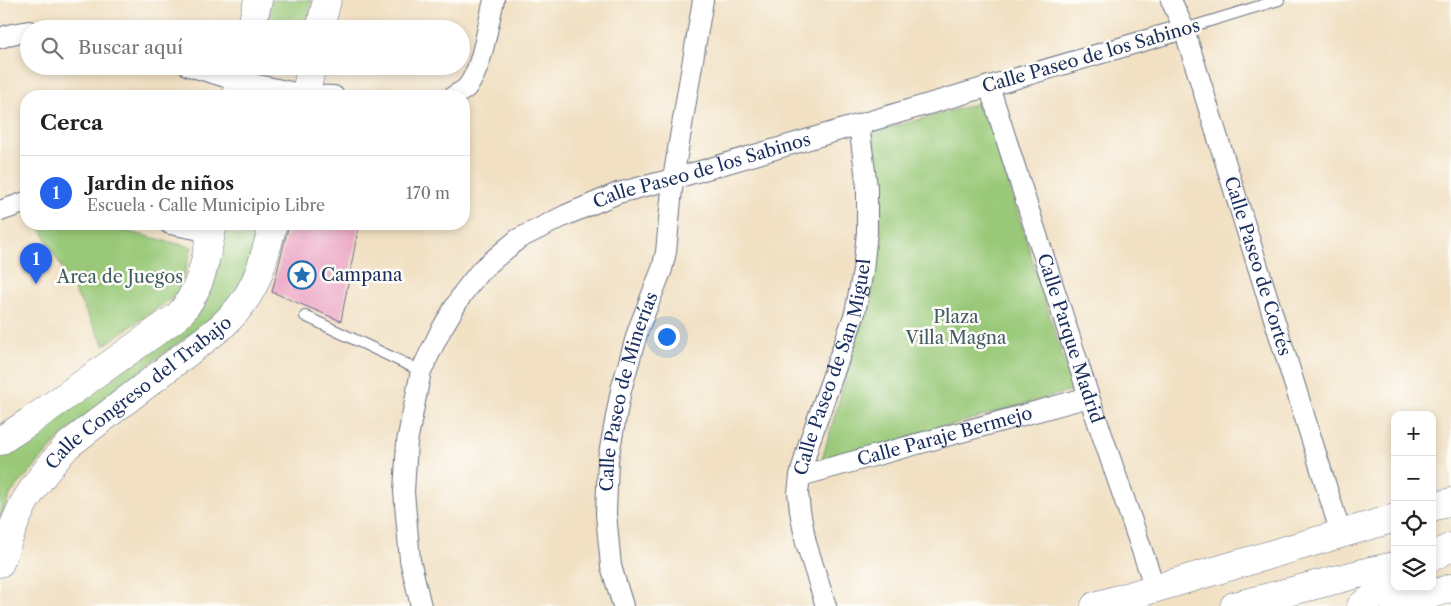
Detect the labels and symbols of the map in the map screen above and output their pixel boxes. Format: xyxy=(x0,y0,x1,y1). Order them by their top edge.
street label: Calle Paseo de los Sabinos xyxy=(980,14,1202,98)
street label: Calle Paseo de los Sabinos xyxy=(590,128,813,213)
street label: Calle Paseo de Cortés xyxy=(1219,174,1296,358)
pin: 1 xyxy=(20,243,52,284)
street label: Calle Parque Madrid xyxy=(1033,251,1108,426)
street label: Calle Paseo de San Miguel xyxy=(790,258,875,478)
place icon: Campana xyxy=(287,260,317,290)
place label: Campana xyxy=(321,264,403,286)
park label: Area de Juegos xyxy=(56,266,183,288)
street label: Calle Paseo de Minerías xyxy=(596,289,663,492)
park label: Plaza Villa Magna xyxy=(904,306,1007,349)
street label: Calle Congreso del Trabajo xyxy=(41,312,236,474)
your location xyxy=(654,324,680,350)
street label: Calle Paraje Bermejo xyxy=(855,402,1035,471)

